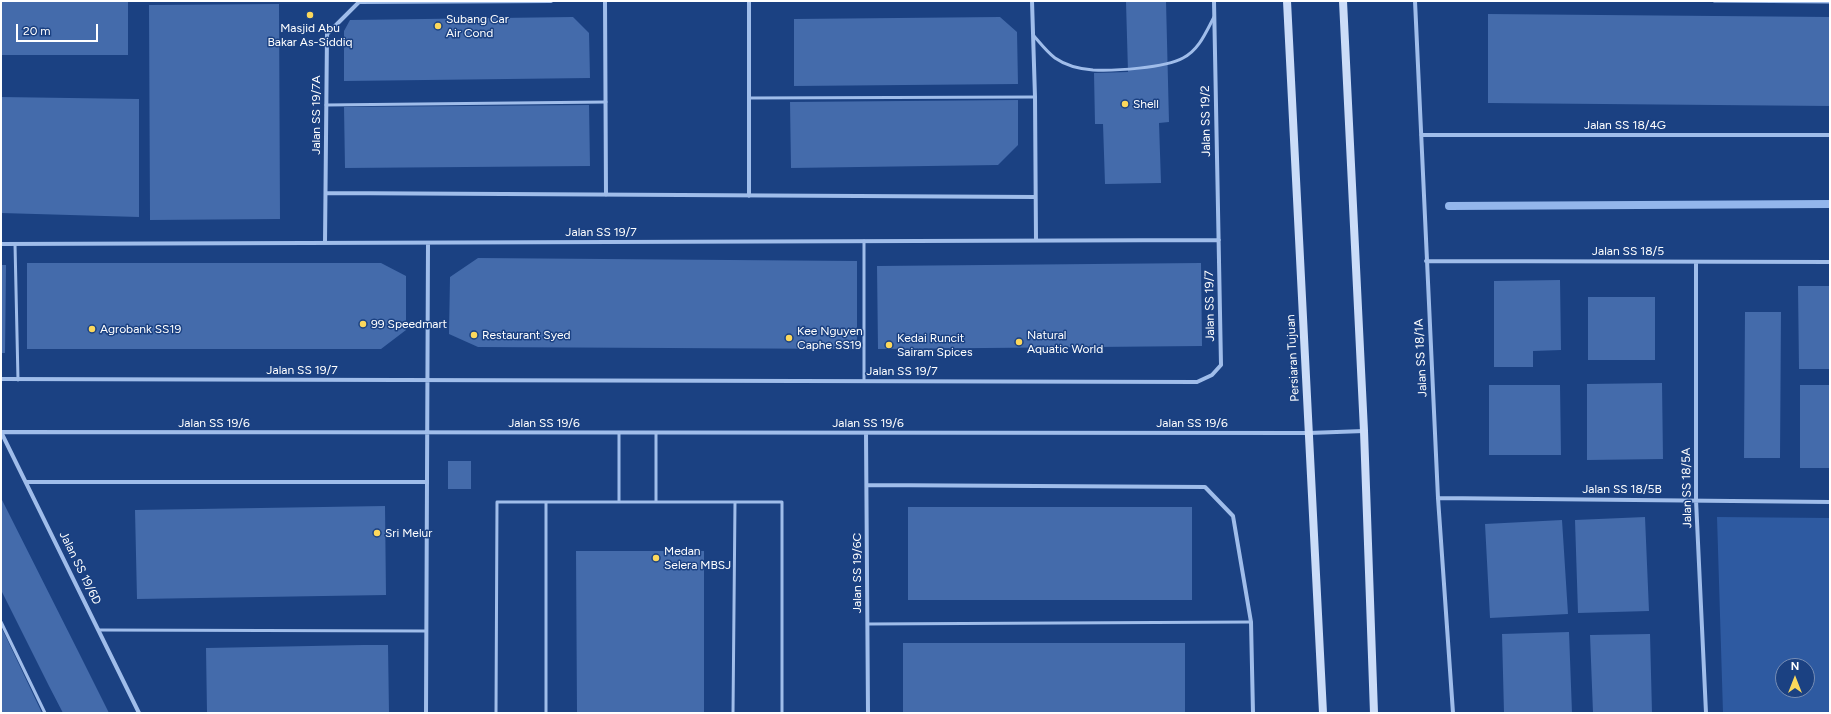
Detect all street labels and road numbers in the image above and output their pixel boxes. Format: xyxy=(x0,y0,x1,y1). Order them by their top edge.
street label: Jalan SS 19/7A xyxy=(309,75,323,155)
street label: Jalan SS 19/2 xyxy=(1198,85,1214,157)
street label: Jalan SS 18/4G xyxy=(1584,118,1666,132)
street label: Jalan SS 19/7 xyxy=(565,225,637,239)
street label: Jalan SS 18/5 xyxy=(1592,244,1664,258)
street label: Jalan SS 19/7 xyxy=(1202,270,1218,342)
street label: Persiaran Tujuan xyxy=(1284,314,1302,402)
street label: Jalan SS 18/1A xyxy=(1412,318,1430,398)
street label: Jalan SS 19/7 xyxy=(266,363,338,377)
street label: Jalan SS 19/7 xyxy=(866,364,938,378)
street label: Jalan SS 19/6 xyxy=(178,416,250,430)
street label: Jalan SS 19/6 xyxy=(508,416,580,430)
street label: Jalan SS 19/6 xyxy=(832,416,904,430)
street label: Jalan SS 19/6 xyxy=(1156,416,1228,430)
street label: Jalan SS 18/5A xyxy=(1679,448,1695,528)
street label: Jalan SS 18/5B xyxy=(1582,482,1662,496)
street label: Jalan SS 19/6D xyxy=(56,529,104,607)
street label: Jalan SS 19/6C xyxy=(850,533,864,613)

